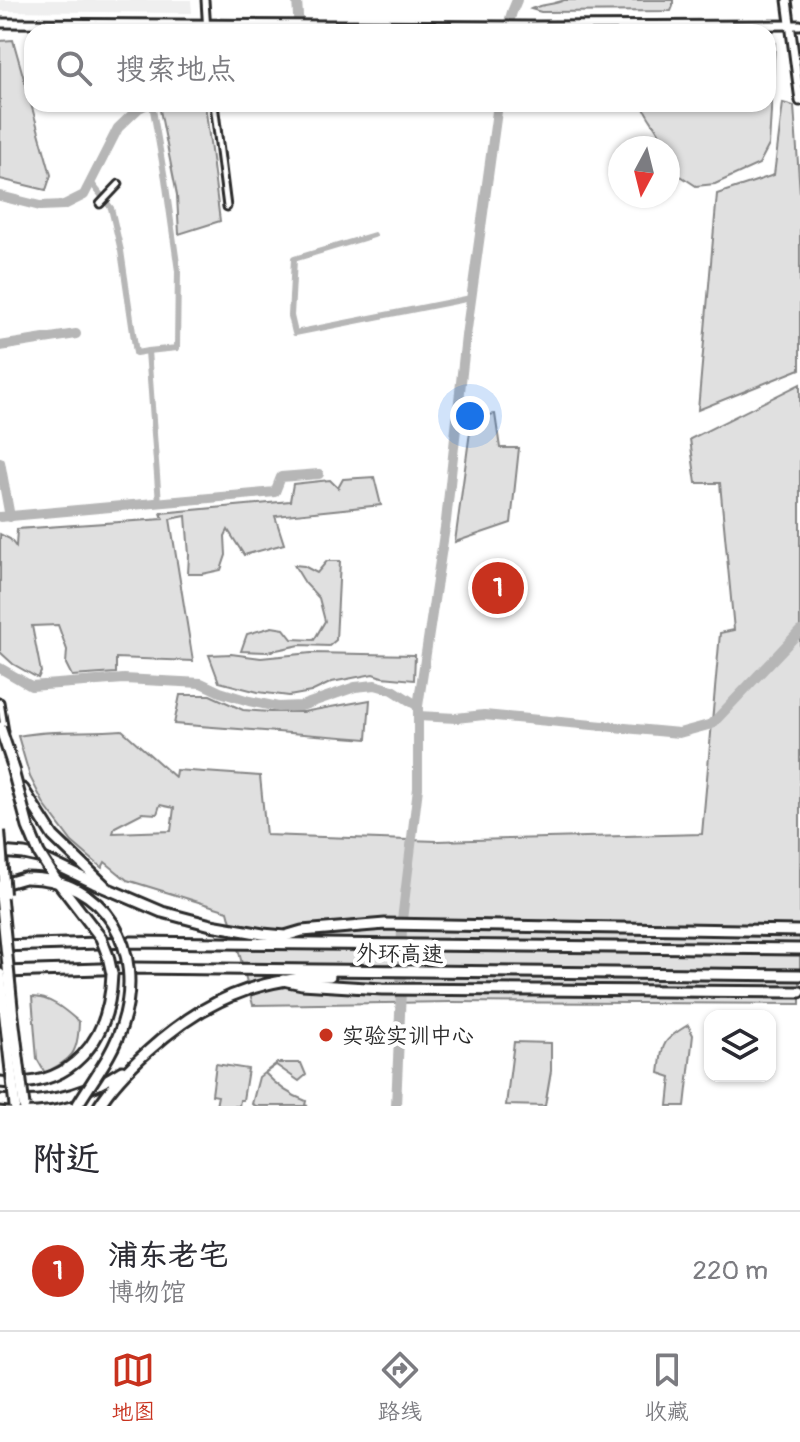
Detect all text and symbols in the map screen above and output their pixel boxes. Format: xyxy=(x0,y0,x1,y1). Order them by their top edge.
search box xyxy=(24,24,776,112)
icon: search xyxy=(52,46,96,90)
text: 搜索地点 xyxy=(116,51,236,88)
north arrow xyxy=(608,136,680,208)
your location xyxy=(450,396,490,436)
pin: 1 xyxy=(472,558,524,618)
street label: 外环高速 xyxy=(356,939,444,969)
map controls xyxy=(704,1010,776,1082)
button: layers xyxy=(704,1010,776,1082)
place label: 实验实训中心 xyxy=(342,1022,474,1050)
marker: 实验实训中心 xyxy=(317,1026,335,1044)
text: 附近 xyxy=(32,1138,100,1181)
text: 浦东老宅 xyxy=(108,1237,228,1274)
text: 1 xyxy=(53,1255,63,1287)
text: 220 m xyxy=(692,1255,768,1287)
text: 博物馆 xyxy=(108,1277,186,1309)
tab: 地图 xyxy=(111,1348,155,1426)
tab: 路线 xyxy=(378,1348,422,1426)
tab: 收藏 xyxy=(645,1348,689,1426)

